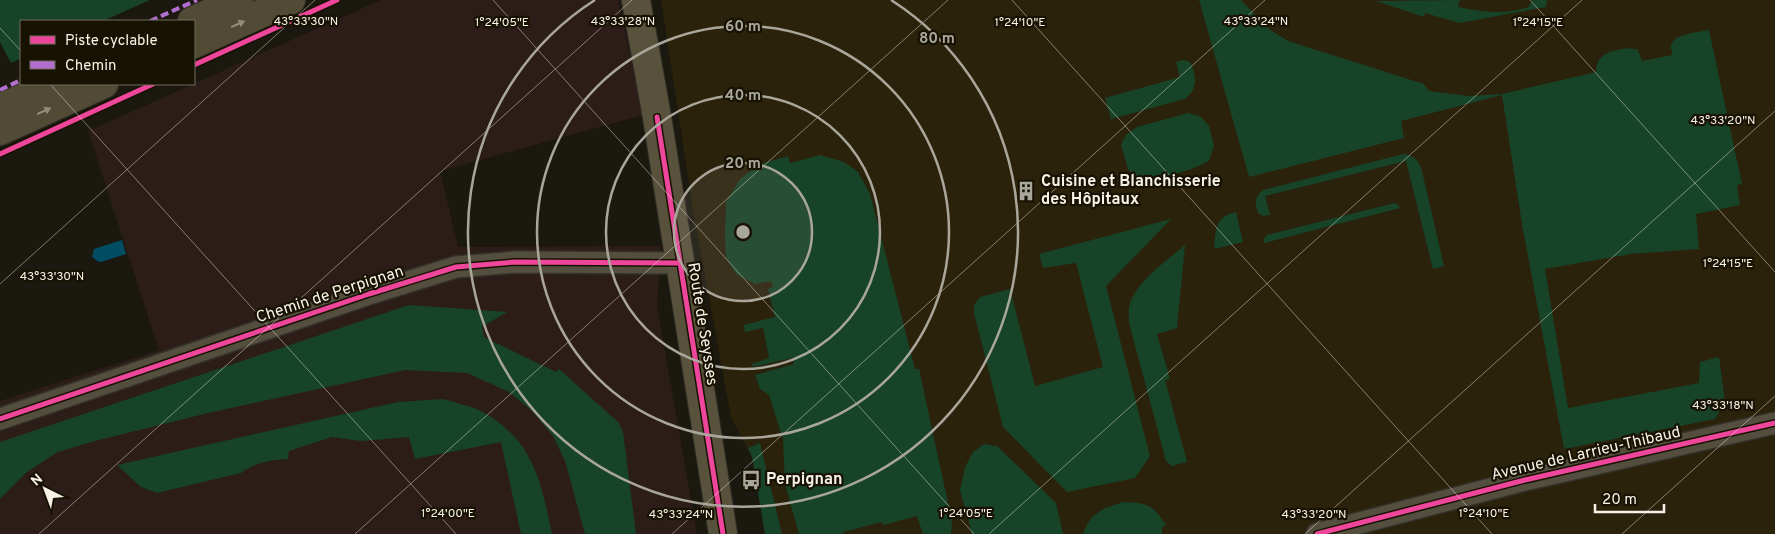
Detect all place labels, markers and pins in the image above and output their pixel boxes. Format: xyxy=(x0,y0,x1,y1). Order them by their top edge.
place label: Cuisine et Blanchisserie des Hôpitaux xyxy=(1041,172,1221,210)
building icon: Cuisine et Blanchisserie des Hôpitaux xyxy=(1015,180,1037,202)
centre of rings xyxy=(734,223,752,241)
bus stop icon: Perpignan xyxy=(740,469,762,491)
place label: Perpignan xyxy=(766,470,842,490)

